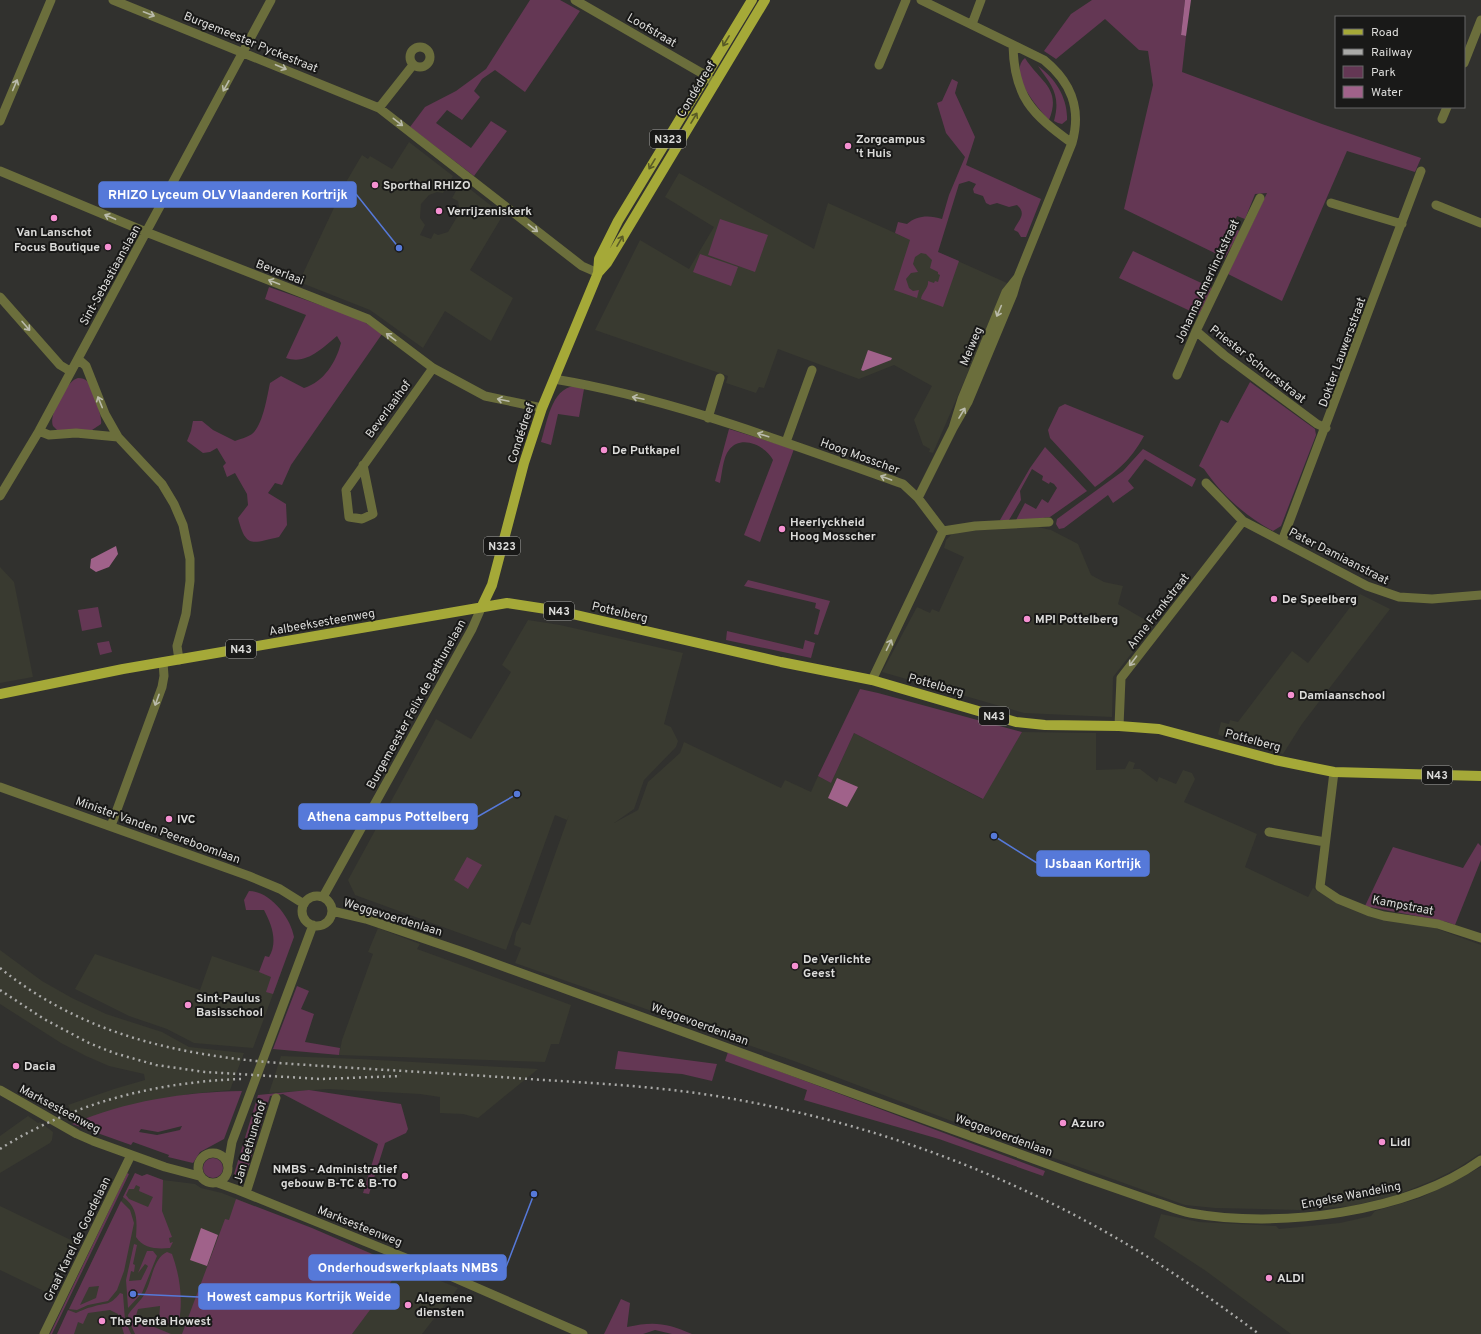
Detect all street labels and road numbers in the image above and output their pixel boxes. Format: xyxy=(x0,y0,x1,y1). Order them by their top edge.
street label: Burgemeester Pyckestraat xyxy=(181,9,320,77)
street label: Loofstraat xyxy=(624,10,679,52)
street label: Condédreef xyxy=(674,59,720,120)
road number: N323 xyxy=(650,130,686,148)
street label: Johanna Amerlinckstraat xyxy=(1172,217,1244,346)
street label: Sint-Sebastiaanslaan xyxy=(77,222,145,329)
street label: Beverlaai xyxy=(253,256,306,289)
street label: Dokter Lauwersstraat xyxy=(1316,295,1370,409)
street label: Priester Schrursstraat xyxy=(1206,322,1309,407)
street label: Meiweg xyxy=(957,324,987,368)
street label: Beverlaaihof xyxy=(362,377,415,442)
street label: Condédreef xyxy=(505,401,539,466)
street label: Hoog Mosscher xyxy=(818,435,902,479)
street label: Pater Damiaanstraat xyxy=(1286,525,1391,589)
road number: N323 xyxy=(484,537,520,555)
street label: Anne Frankstraat xyxy=(1124,570,1193,653)
street label: Pottelberg xyxy=(590,599,649,627)
road number: N43 xyxy=(544,602,574,620)
street label: Aalbeeksesteenweg xyxy=(268,606,376,640)
street label: Burgemeester Felix de Bethunelaan xyxy=(363,617,470,792)
road number: N43 xyxy=(226,640,256,658)
street label: Pottelberg xyxy=(906,670,965,702)
road number: N43 xyxy=(979,707,1009,725)
street label: Pottelberg xyxy=(1223,726,1282,756)
road number: N43 xyxy=(1422,766,1452,784)
street label: Minister Vanden Peereboomlaan xyxy=(73,794,242,868)
street label: Kampstraat xyxy=(1371,892,1435,920)
street label: Weggevoerdenlaan xyxy=(341,895,444,941)
street label: Weggevoerdenlaan xyxy=(649,1000,751,1050)
street label: Marksesteenweg xyxy=(16,1082,103,1138)
street label: Jan Bethunehof xyxy=(231,1099,271,1186)
street label: Weggevoerdenlaan xyxy=(953,1111,1055,1161)
street label: Graaf Karel de Goedelaan xyxy=(41,1174,115,1304)
street label: Engelse Wandeling xyxy=(1300,1178,1402,1213)
street label: Marksesteenweg xyxy=(315,1203,404,1251)

